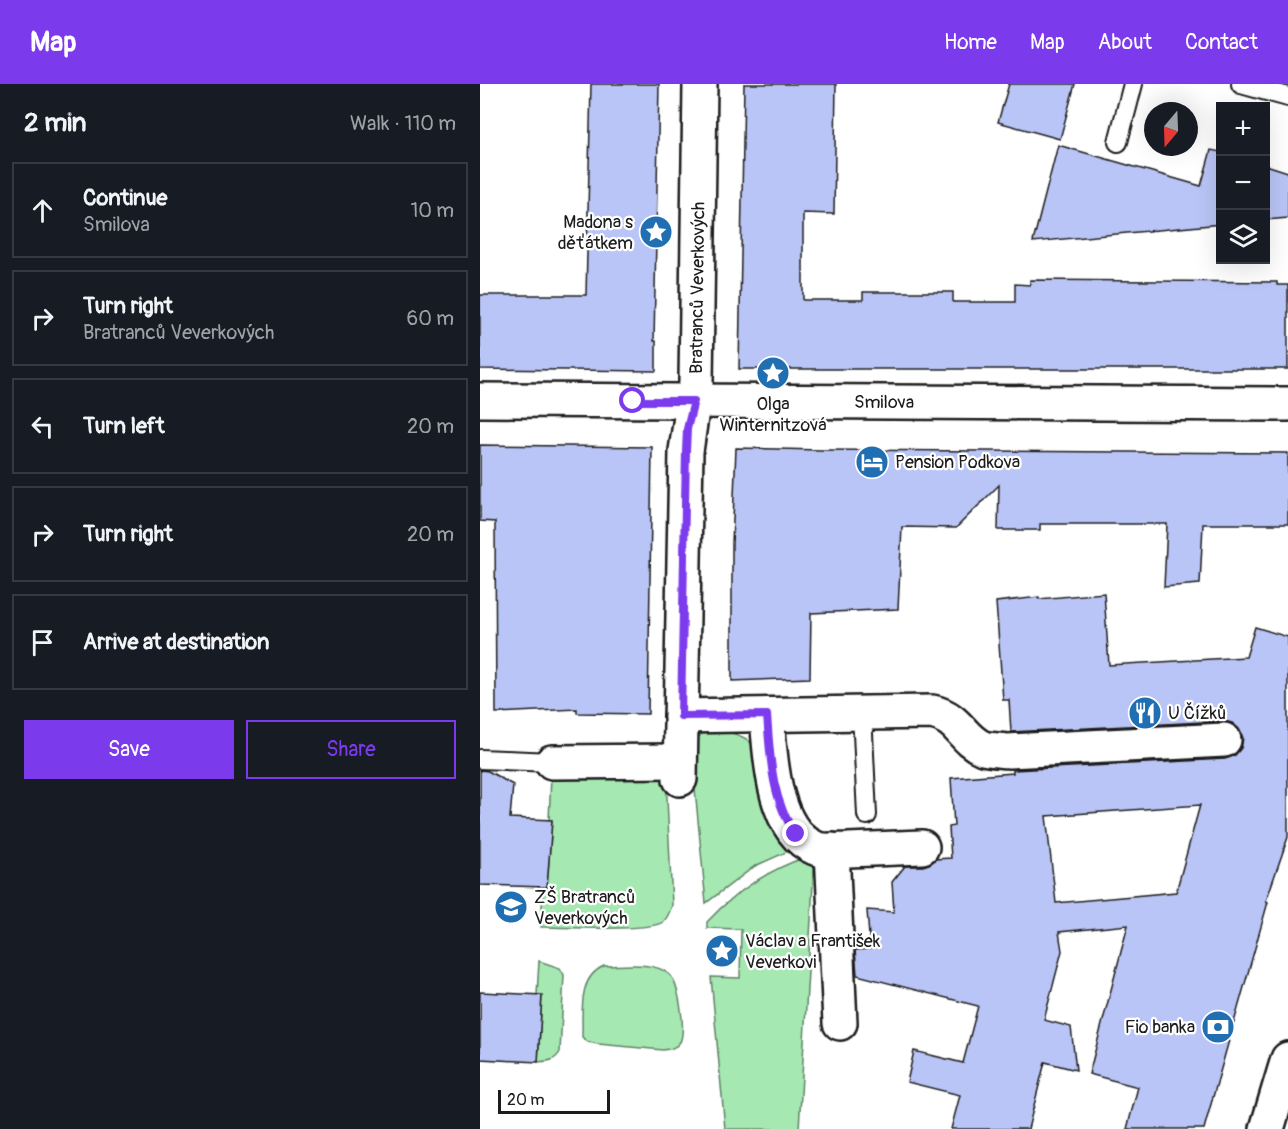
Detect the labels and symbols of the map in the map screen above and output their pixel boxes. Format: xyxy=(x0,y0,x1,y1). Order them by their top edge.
north arrow xyxy=(1144,102,1198,156)
street label: Bratranců Veverkových xyxy=(685,201,710,374)
place label: Madona s děťátkem xyxy=(558,211,633,255)
place icon: Madona s děťátkem xyxy=(638,214,674,250)
place icon: Olga Winternitzová xyxy=(755,355,791,391)
route start xyxy=(619,387,645,413)
street label: Smilova xyxy=(854,390,914,414)
place label: Olga Winternitzová xyxy=(719,393,827,437)
hotel icon: Pension Podkova xyxy=(854,444,890,480)
place label: Pension Podkova xyxy=(895,451,1020,474)
restaurant icon: U Čížků xyxy=(1127,695,1163,731)
place label: U Čížků xyxy=(1168,702,1226,725)
route end xyxy=(782,820,808,846)
place label: ZŠ Bratranců Veverkových xyxy=(534,885,635,930)
school or university icon: ZŠ Bratranců Veverkových xyxy=(493,889,529,925)
place label: Václav a František Veverkovi xyxy=(745,930,881,974)
place icon: Václav a František Veverkovi xyxy=(704,933,740,969)
bank icon: Fio banka xyxy=(1200,1009,1236,1045)
place label: Fio banka xyxy=(1125,1016,1195,1039)
scale bar xyxy=(498,1087,610,1114)

